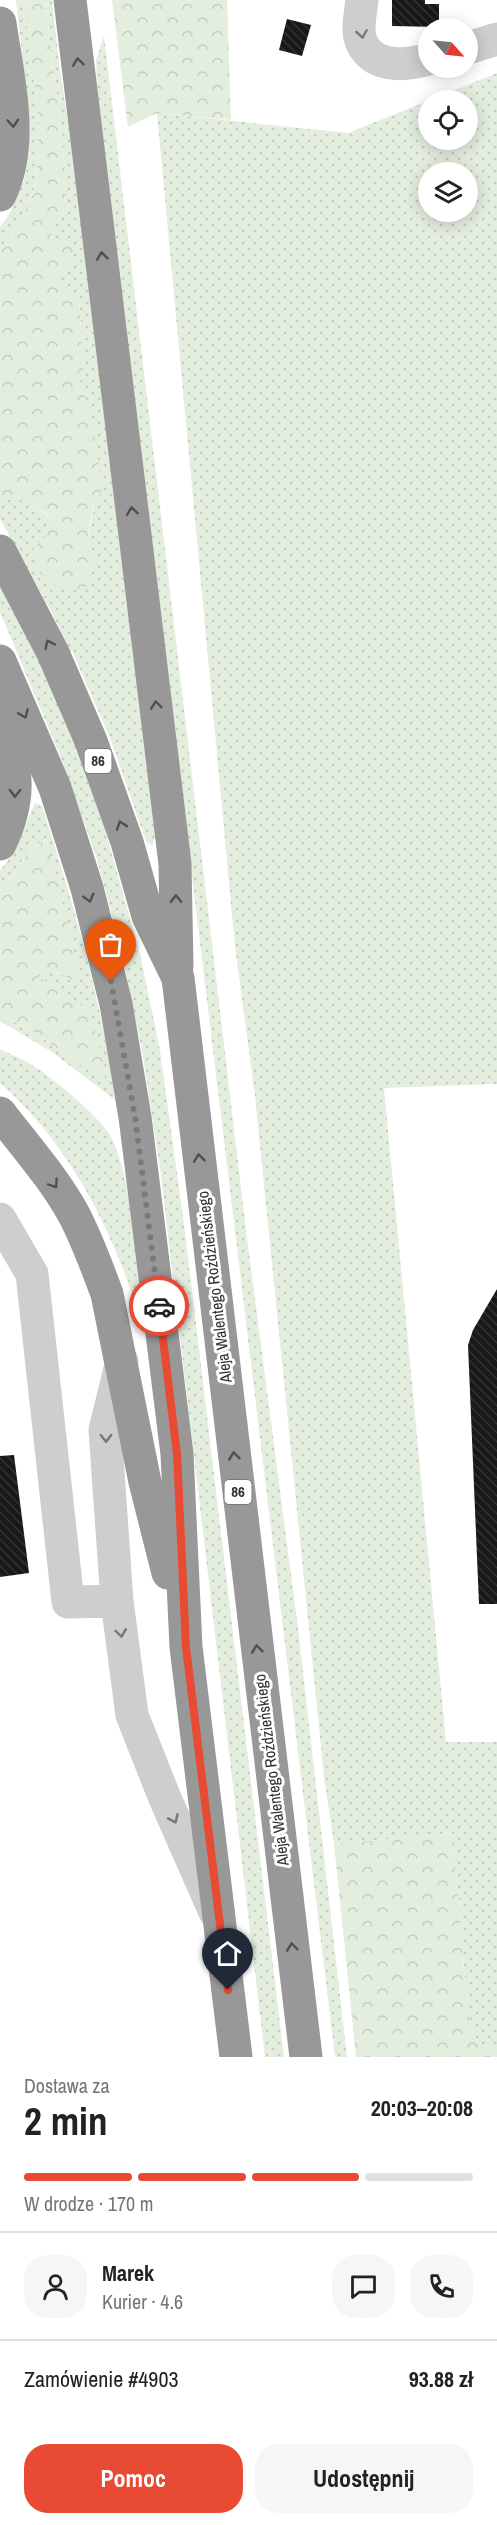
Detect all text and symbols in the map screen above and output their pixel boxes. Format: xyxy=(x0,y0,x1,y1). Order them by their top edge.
north arrow xyxy=(418,18,478,78)
map controls xyxy=(418,18,478,222)
one-way arrow xyxy=(355,29,367,39)
one-way arrow xyxy=(72,57,85,67)
button: locate xyxy=(418,90,478,150)
one-way arrow xyxy=(6,119,19,128)
button: layers xyxy=(418,162,478,222)
one-way arrow xyxy=(96,251,108,260)
one-way arrow xyxy=(127,507,139,516)
one-way arrow xyxy=(44,640,56,651)
one-way arrow xyxy=(150,700,162,709)
one-way arrow xyxy=(17,708,29,719)
road number: 86 xyxy=(84,749,112,773)
one-way arrow xyxy=(9,789,21,798)
one-way arrow xyxy=(115,820,128,831)
one-way arrow xyxy=(82,892,94,903)
one-way arrow xyxy=(170,894,182,903)
pin xyxy=(85,919,136,981)
icon: bag xyxy=(94,928,127,961)
one-way arrow xyxy=(193,1153,206,1162)
one-way arrow xyxy=(47,1177,58,1188)
street label: Aleja Walentego Roździeńskiego xyxy=(191,1190,237,1385)
courier xyxy=(129,1276,189,1336)
icon: car xyxy=(143,1290,176,1323)
one-way arrow xyxy=(100,1434,112,1443)
one-way arrow xyxy=(228,1451,241,1460)
road number: 86 xyxy=(224,1480,252,1504)
one-way arrow xyxy=(114,1628,126,1637)
one-way arrow xyxy=(251,1645,264,1654)
street label: Aleja Walentego Roździeńskiego xyxy=(248,1673,294,1868)
one-way arrow xyxy=(166,1812,178,1823)
pin xyxy=(202,1928,253,1990)
icon: home xyxy=(211,1937,244,1970)
one-way arrow xyxy=(287,1943,299,1952)
text: Dostawa za xyxy=(24,2072,110,2099)
text: 20:03–20:08 xyxy=(371,2093,473,2123)
text: 2 min xyxy=(24,2095,108,2147)
text: W drodze · 170 m xyxy=(24,2190,153,2217)
button: person xyxy=(24,2255,87,2318)
button: chat xyxy=(332,2255,395,2318)
button: phone xyxy=(410,2255,473,2318)
text: Marek xyxy=(102,2258,154,2288)
text: Kurier · 4.6 xyxy=(102,2288,183,2315)
text: Zamówienie #4903 xyxy=(24,2364,178,2394)
text: 93.88 zł xyxy=(409,2364,473,2394)
button: Pomoc xyxy=(24,2444,243,2513)
button: Udostępnij xyxy=(255,2444,473,2513)

